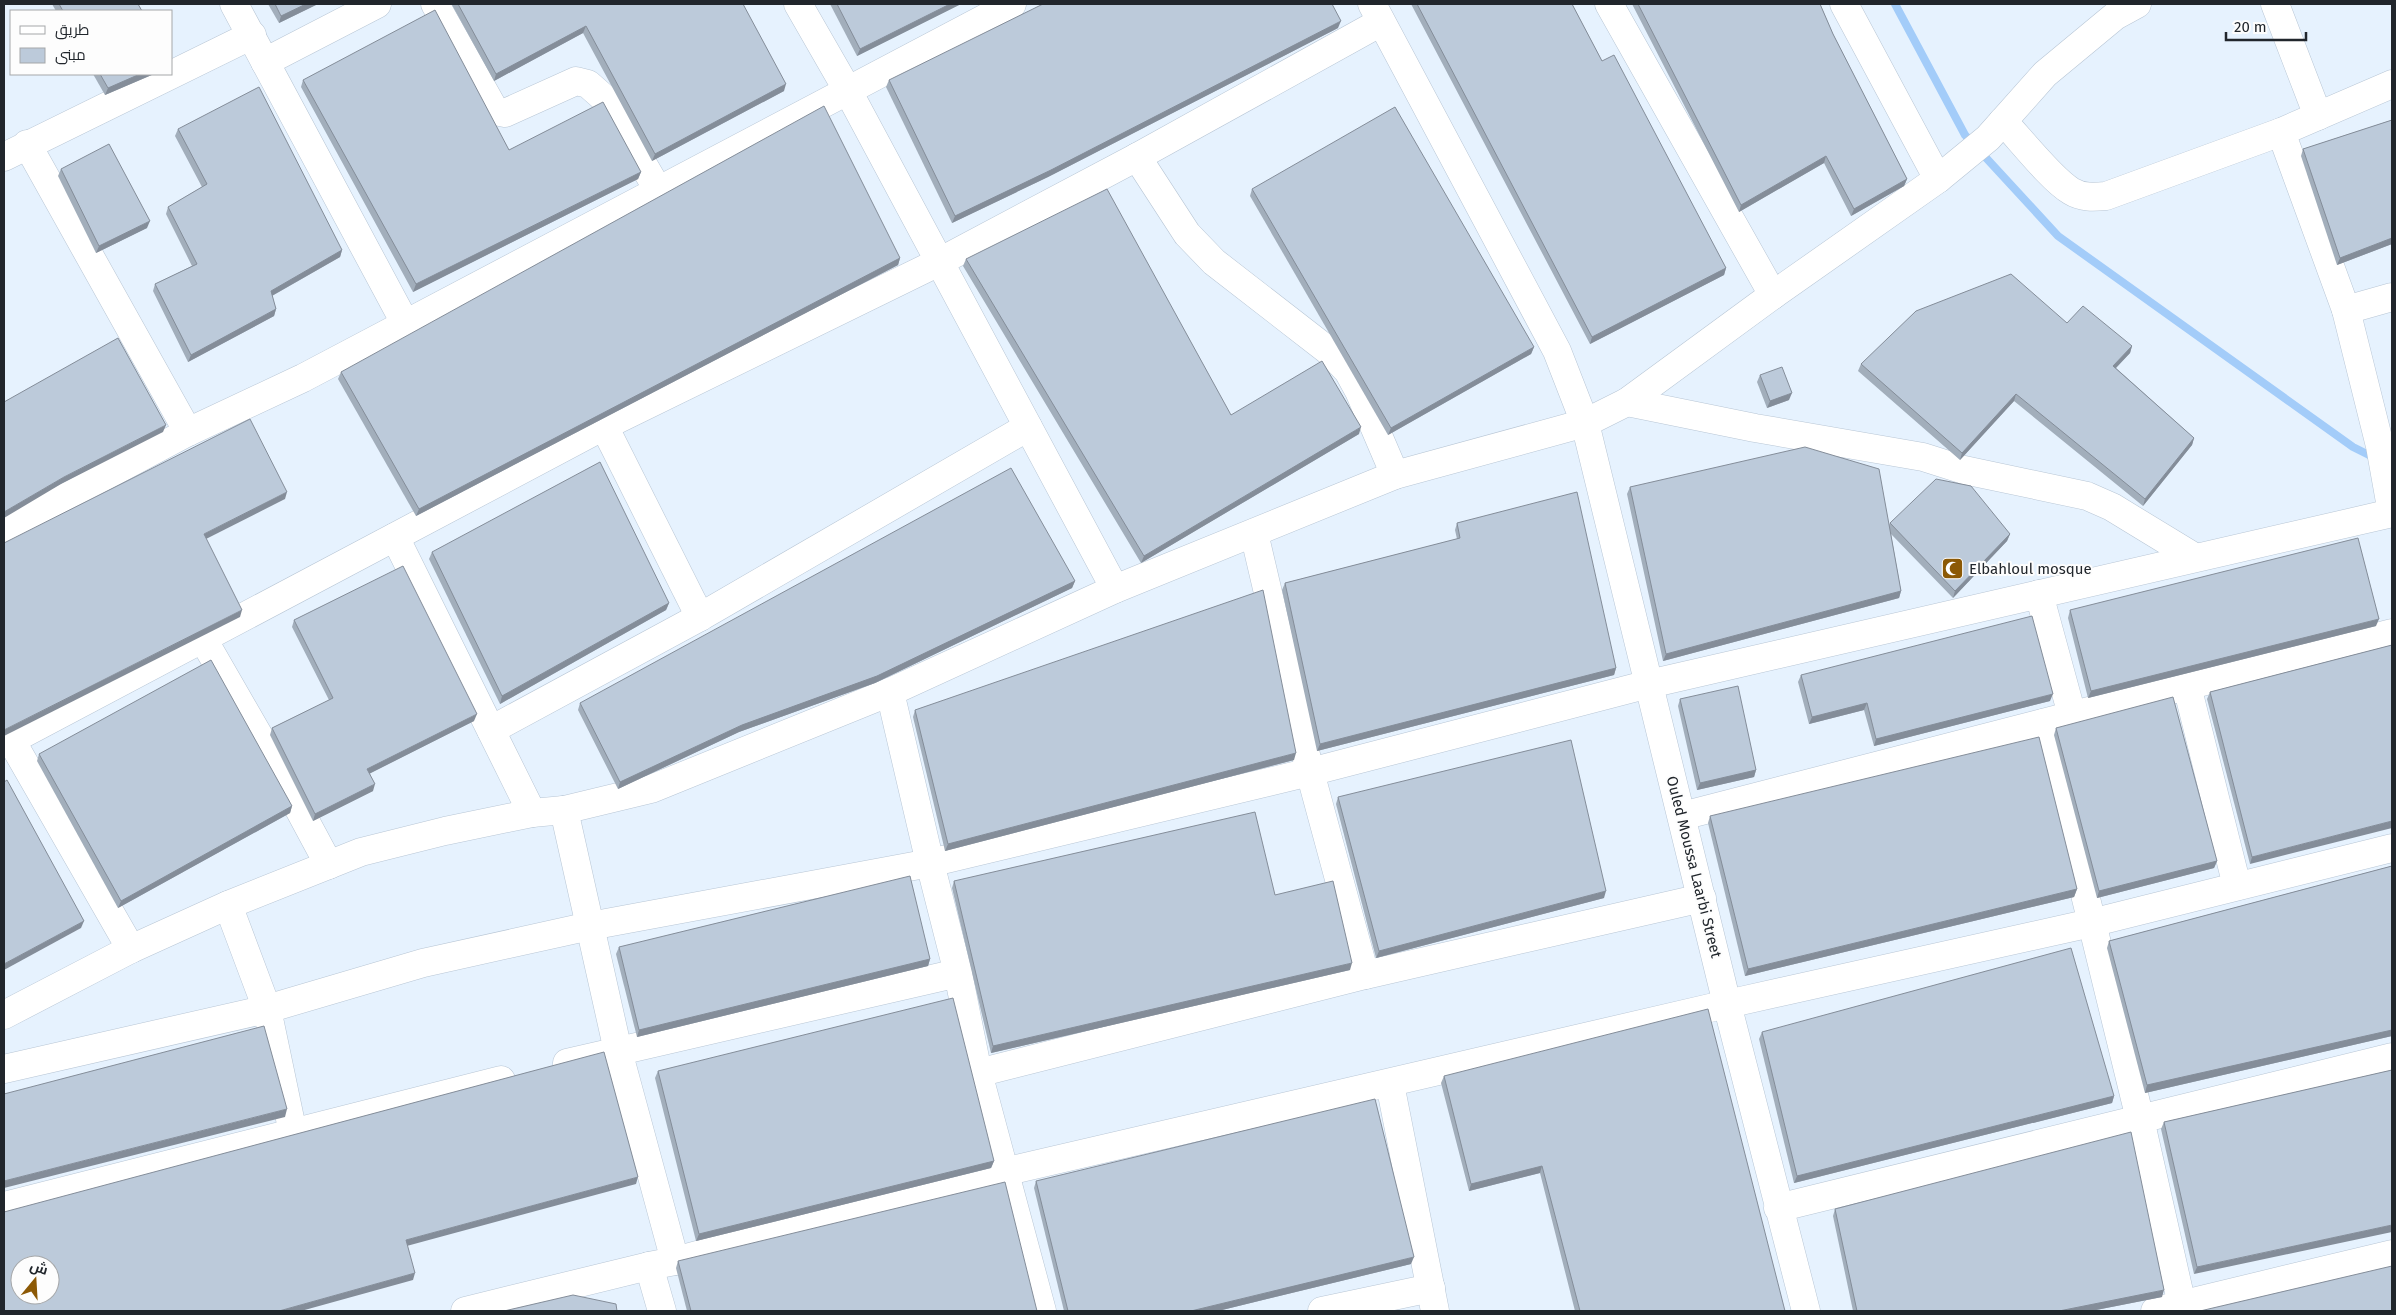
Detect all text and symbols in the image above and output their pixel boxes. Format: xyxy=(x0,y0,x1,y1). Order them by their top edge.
legend xyxy=(10,10,172,75)
scale bar xyxy=(2226,10,2306,42)
text: 20 m xyxy=(2234,18,2267,36)
text: طريق xyxy=(55,21,89,40)
text: مبنى xyxy=(55,46,86,65)
mosque icon: Elbahloul mosque xyxy=(1941,557,1965,581)
place label: Elbahloul mosque xyxy=(1969,560,2092,578)
street label: Ouled Moussa Laarbi Street xyxy=(1663,774,1725,960)
north arrow xyxy=(10,1255,60,1305)
text: ش xyxy=(28,1257,50,1279)

